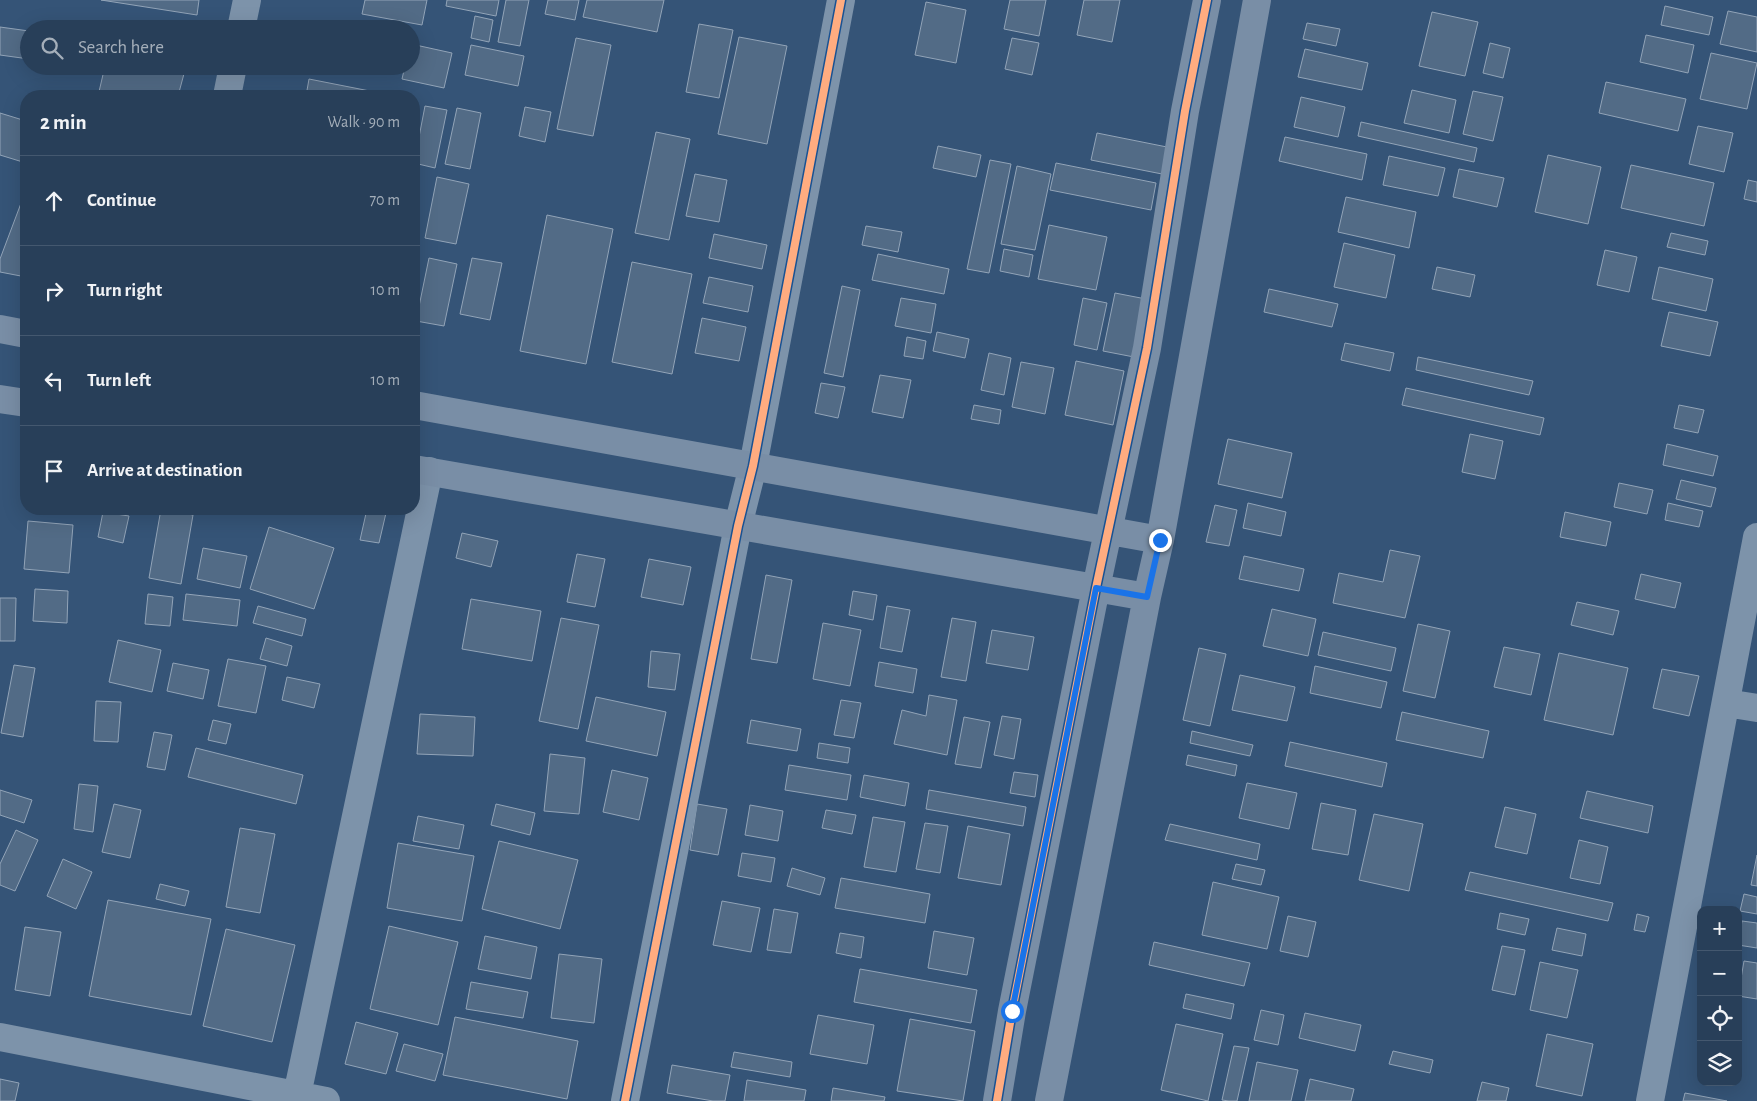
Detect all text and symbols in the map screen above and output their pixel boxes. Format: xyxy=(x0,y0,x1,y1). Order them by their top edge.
search box xyxy=(20,20,420,75)
icon: search xyxy=(38,34,66,62)
text: Search here xyxy=(78,38,164,57)
text: 2 min xyxy=(40,112,87,133)
text: Walk · 90 m xyxy=(328,114,400,130)
icon: ahead xyxy=(40,187,68,215)
text: Continue xyxy=(87,191,156,210)
text: 70 m xyxy=(369,192,400,208)
icon: right xyxy=(40,277,68,305)
text: Turn right xyxy=(87,281,162,300)
text: 10 m xyxy=(371,282,400,298)
icon: left xyxy=(40,367,68,395)
text: Turn left xyxy=(87,371,151,390)
text: 10 m xyxy=(371,372,400,388)
icon: arrive xyxy=(40,457,68,485)
text: Arrive at destination xyxy=(87,461,243,480)
route end xyxy=(1149,529,1172,552)
map controls xyxy=(1697,906,1742,1086)
button: + xyxy=(1697,906,1742,951)
button: − xyxy=(1697,951,1742,996)
button: locate xyxy=(1697,996,1742,1041)
route start xyxy=(1001,1000,1024,1023)
button: layers xyxy=(1697,1041,1742,1086)

